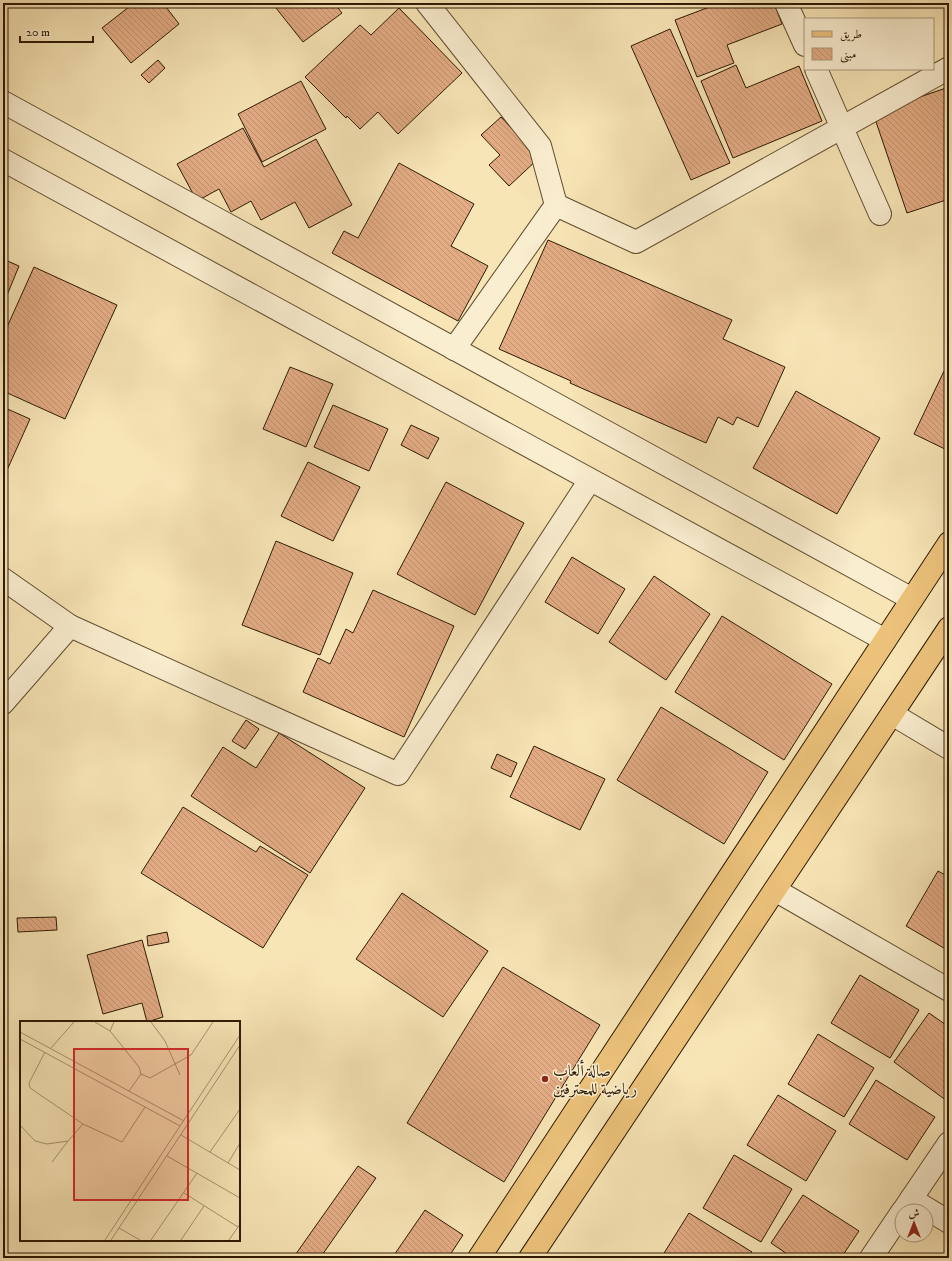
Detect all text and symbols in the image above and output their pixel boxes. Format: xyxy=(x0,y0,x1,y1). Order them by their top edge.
scale bar xyxy=(20,18,93,44)
legend xyxy=(804,18,934,70)
text: 20 m xyxy=(26,25,50,40)
text: طريق xyxy=(840,27,862,42)
text: مبنى xyxy=(840,47,856,63)
inset map xyxy=(20,1021,240,1241)
place label: صالة ألعاب رياضية للمحترفين xyxy=(553,1059,637,1099)
marker: صالة ألعاب رياضية للمحترفين xyxy=(540,1074,550,1084)
north arrow xyxy=(894,1203,934,1243)
text: ش xyxy=(909,1207,920,1221)

